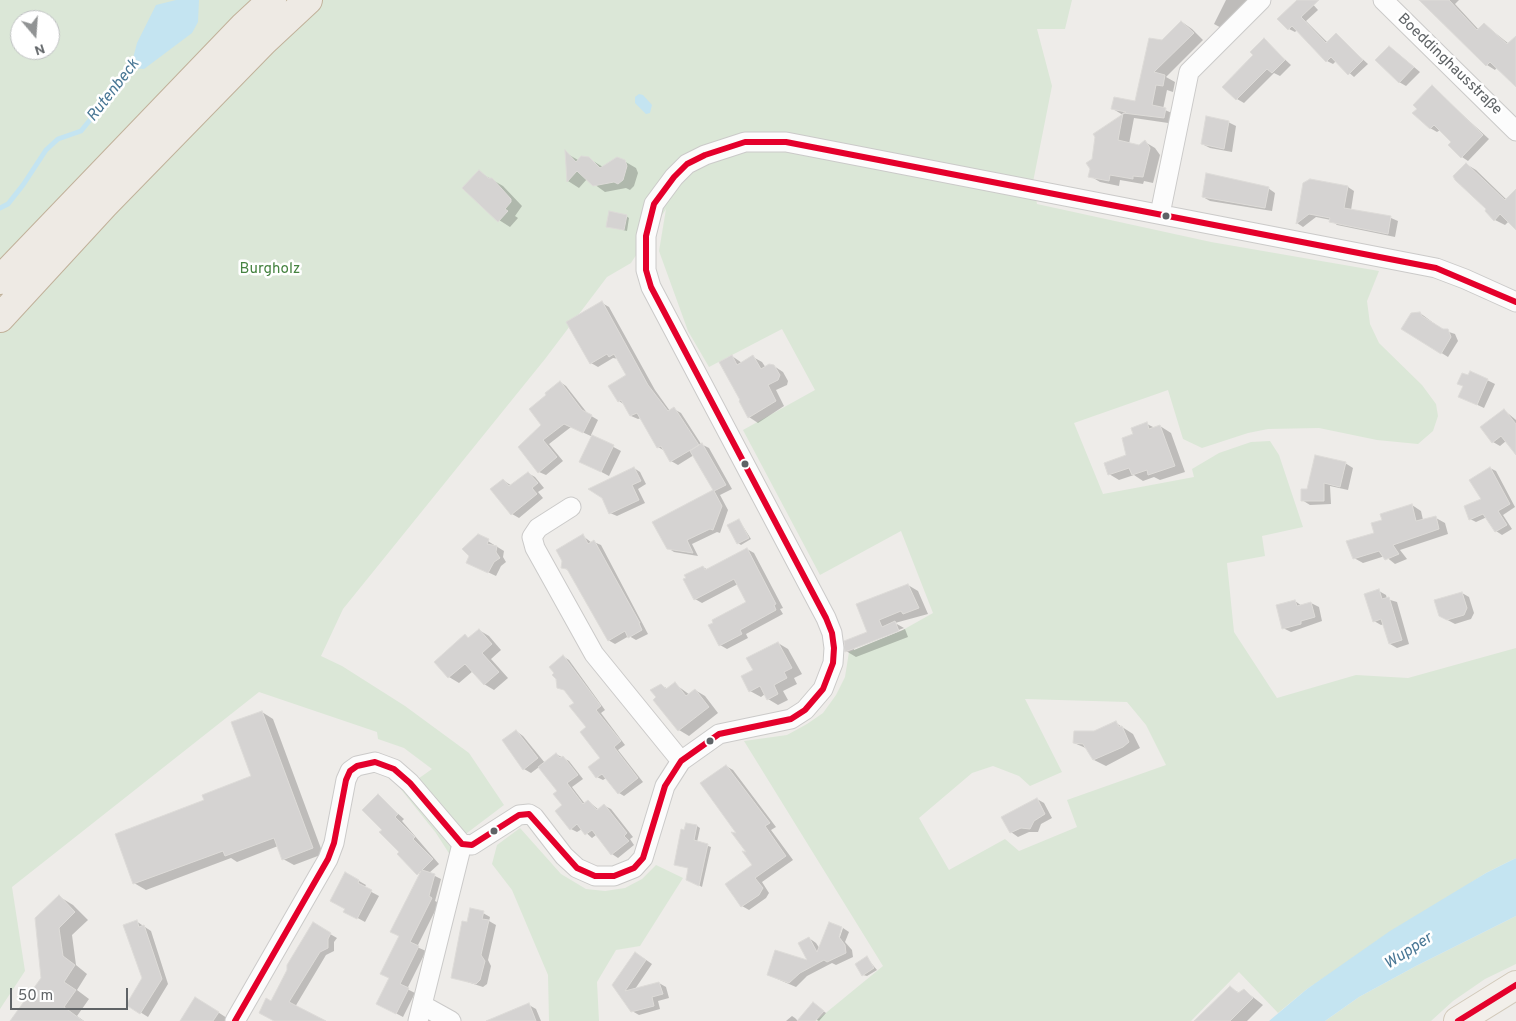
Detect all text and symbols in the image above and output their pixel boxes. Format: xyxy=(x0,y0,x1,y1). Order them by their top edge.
north arrow xyxy=(10,10,60,60)
street label: Boeddinghausstraße xyxy=(1393,10,1505,120)
text: N xyxy=(32,39,47,58)
water label: Rutenbeck xyxy=(84,56,144,126)
unlabelled marker xyxy=(1161,211,1171,221)
park label: Burgholz xyxy=(240,261,300,279)
unlabelled marker xyxy=(740,459,750,469)
unlabelled marker xyxy=(705,736,715,746)
unlabelled marker xyxy=(489,826,499,836)
water label: Wupper xyxy=(1381,929,1437,975)
scale bar xyxy=(12,978,130,1010)
text: 50 m xyxy=(18,987,53,1006)

